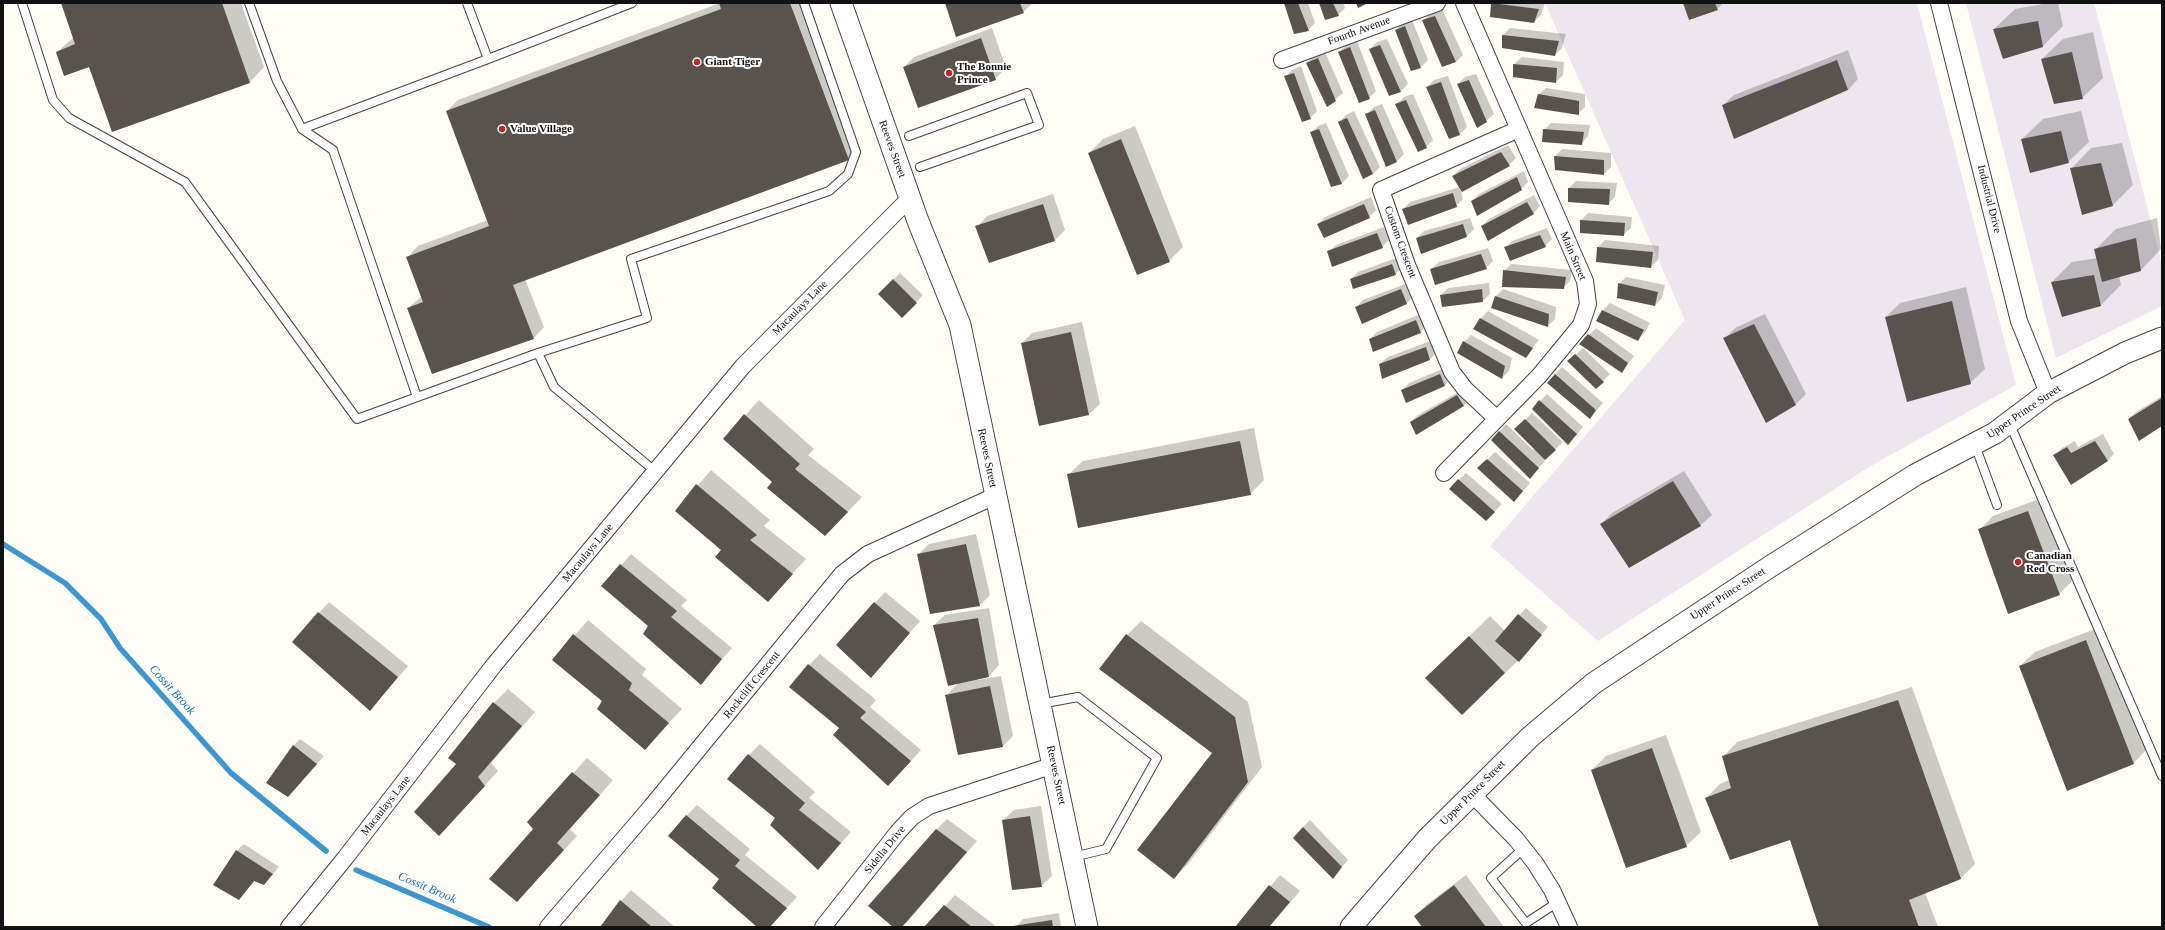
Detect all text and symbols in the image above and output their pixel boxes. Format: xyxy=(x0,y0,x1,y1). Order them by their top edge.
street label: Fourth Avenue xyxy=(1326,14,1392,48)
place label: Giant Tiger xyxy=(705,55,760,69)
marker: Giant Tiger xyxy=(692,57,702,67)
place label: The Bonnie Prince xyxy=(957,60,1011,86)
marker: The Bonnie Prince xyxy=(944,68,954,78)
street label: Reeves Street xyxy=(876,118,908,180)
place label: Value Village xyxy=(510,122,572,136)
marker: Value Village xyxy=(497,124,507,134)
street label: Industrial Drive xyxy=(1974,163,2004,235)
street label: Custom Crescent xyxy=(1381,204,1419,280)
street label: Main Street xyxy=(1557,230,1589,282)
street label: Macaulays Lane xyxy=(770,278,830,338)
street label: Upper Prince Street xyxy=(1984,382,2064,442)
street label: Reeves Street xyxy=(974,427,1000,489)
street label: Macaulays Lane xyxy=(560,521,616,585)
place label: Canadian Red Cross xyxy=(2026,549,2074,575)
marker: Canadian Red Cross xyxy=(2013,557,2023,567)
street label: Upper Prince Street xyxy=(1688,565,1768,623)
street label: Rockcliff Crescent xyxy=(721,649,783,721)
water label: Cossit Brook xyxy=(146,662,198,718)
street label: Reeves Street xyxy=(1043,744,1069,806)
street label: Upper Prince Street xyxy=(1438,758,1508,828)
street label: Macaulays Lane xyxy=(359,773,413,839)
street label: Sidella Drive xyxy=(862,823,908,877)
water label: Cossit Brook xyxy=(396,869,458,907)

